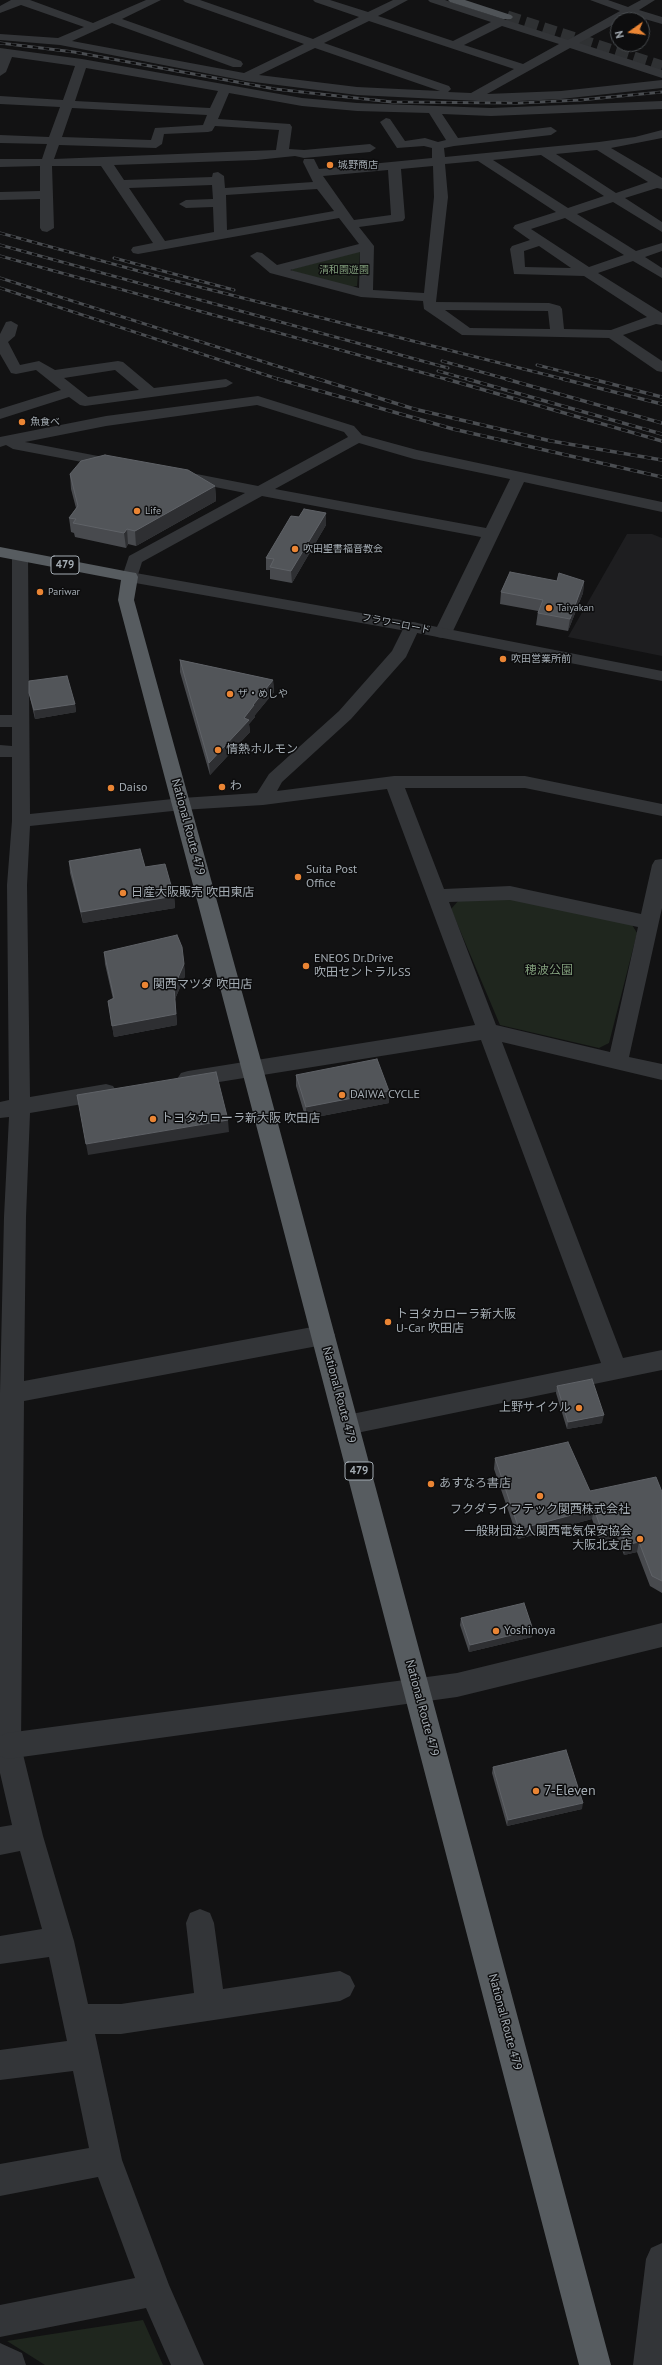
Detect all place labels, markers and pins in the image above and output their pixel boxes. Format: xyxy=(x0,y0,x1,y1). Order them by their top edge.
place label: 城野商店 xyxy=(338,159,378,171)
marker: 城野商店 xyxy=(325,160,335,170)
place label: 魚食べ xyxy=(30,416,60,428)
marker: 魚食べ xyxy=(17,417,27,427)
place label: Life xyxy=(145,505,161,517)
marker: Life xyxy=(132,506,142,516)
place label: 吹田聖書福音教会 xyxy=(303,543,383,555)
marker: 吹田聖書福音教会 xyxy=(290,544,300,554)
place label: Pariwar xyxy=(48,586,80,598)
marker: Pariwar xyxy=(35,587,45,597)
place label: Taiyakan xyxy=(557,602,594,614)
marker: Taiyakan xyxy=(544,603,554,613)
place label: 吹田営業所前 xyxy=(511,653,571,665)
marker: 吹田営業所前 xyxy=(498,654,508,664)
place label: ザ・めしや xyxy=(238,688,288,700)
marker: ザ・めしや xyxy=(225,689,235,699)
place label: 情熱ホルモン xyxy=(226,743,298,757)
marker: 情熱ホルモン xyxy=(213,745,223,755)
place label: わ xyxy=(230,780,242,794)
place label: Daiso xyxy=(119,781,147,795)
marker: わ xyxy=(217,782,227,792)
marker: Daiso xyxy=(106,783,116,793)
place label: Suita Post Office xyxy=(306,863,357,891)
marker: Suita Post Office xyxy=(293,872,303,882)
place label: 日産大阪販売 吹田東店 xyxy=(131,886,254,900)
marker: 日産大阪販売 吹田東店 xyxy=(118,888,128,898)
place label: ENEOS Dr.Drive 吹田セントラルSS xyxy=(314,952,411,980)
marker: ENEOS Dr.Drive 吹田セントラルSS xyxy=(301,961,311,971)
place label: 関西マツダ 吹田店 xyxy=(153,978,252,992)
marker: 関西マツダ 吹田店 xyxy=(140,980,150,990)
place label: DAIWA CYCLE xyxy=(350,1088,420,1102)
marker: DAIWA CYCLE xyxy=(337,1090,347,1100)
place label: トヨタカローラ新大阪 吹田店 xyxy=(161,1112,320,1126)
marker: トヨタカローラ新大阪 吹田店 xyxy=(148,1114,158,1124)
place label: トヨタカローラ新大阪 U-Car 吹田店 xyxy=(396,1308,516,1336)
marker: トヨタカローラ新大阪 U-Car 吹田店 xyxy=(383,1317,393,1327)
place label: 上野サイクル xyxy=(499,1401,571,1415)
marker: 上野サイクル xyxy=(574,1403,584,1413)
place label: あすなろ書店 xyxy=(439,1477,511,1491)
marker: あすなろ書店 xyxy=(426,1479,436,1489)
marker: フクダライフテック関西株式会社 xyxy=(535,1491,545,1501)
place label: フクダライフテック関西株式会社 xyxy=(450,1503,630,1517)
place label: 一般財団法人関西電気保安協会 大阪北支店 xyxy=(464,1525,632,1553)
marker: 一般財団法人関西電気保安協会 大阪北支店 xyxy=(635,1534,645,1544)
place label: Yoshinoya xyxy=(504,1624,555,1638)
marker: Yoshinoya xyxy=(491,1626,501,1636)
place label: 7-Eleven xyxy=(544,1783,596,1799)
marker: 7-Eleven xyxy=(531,1786,541,1796)

